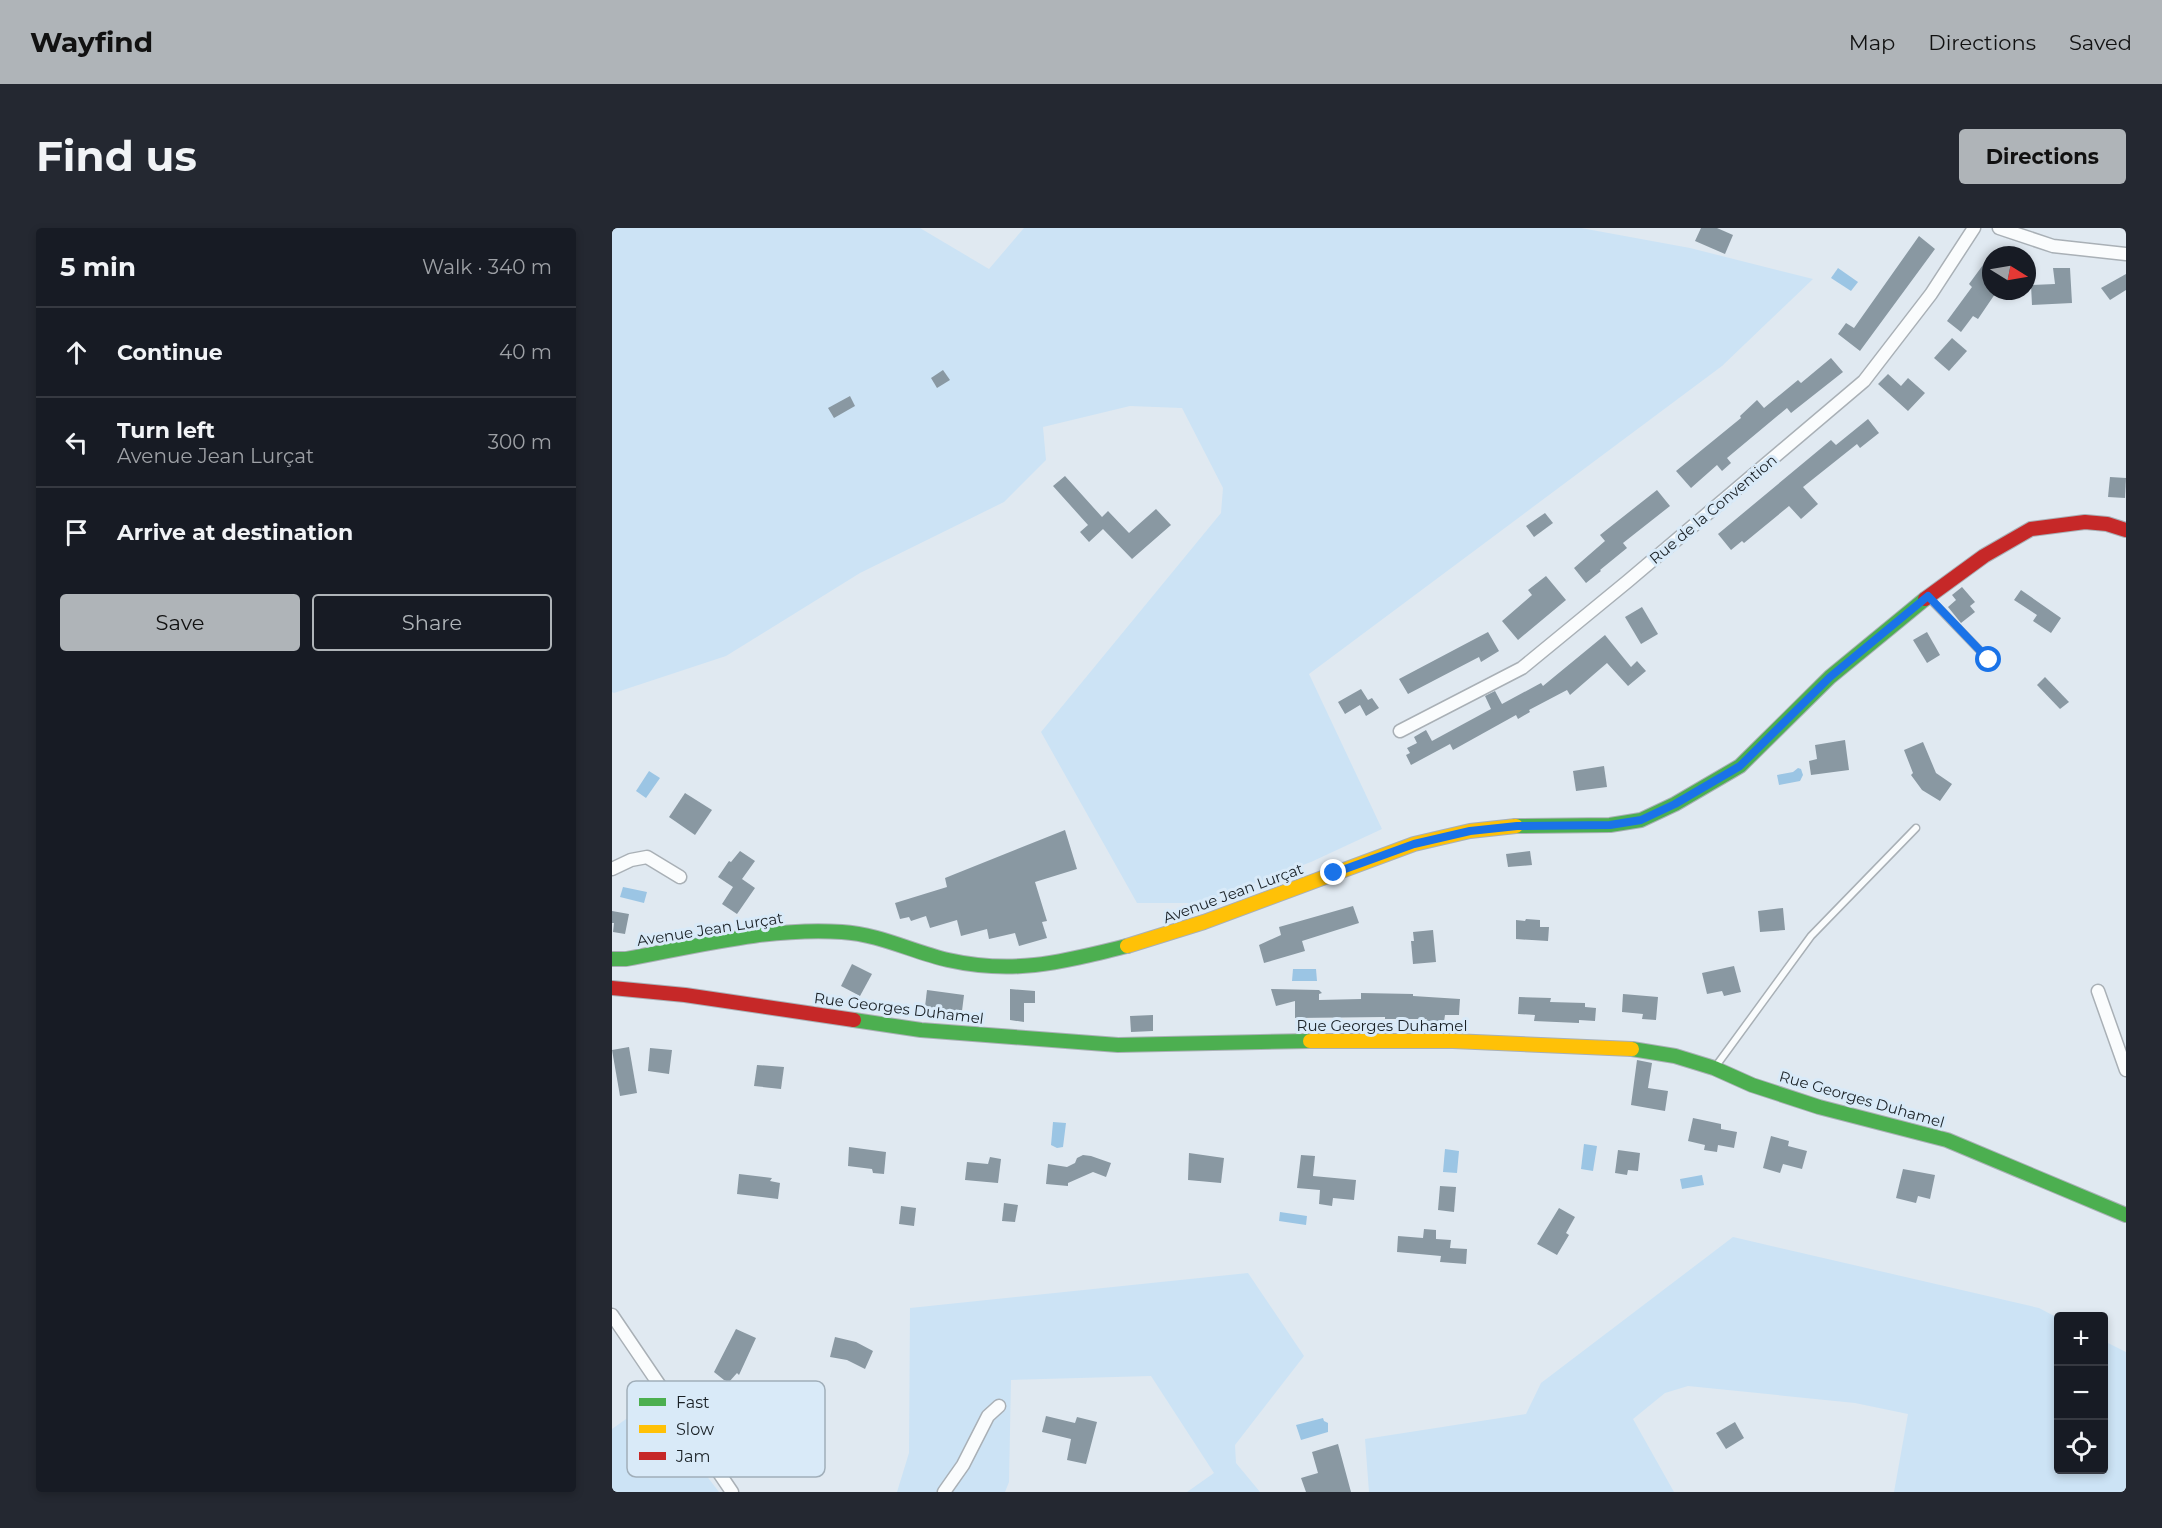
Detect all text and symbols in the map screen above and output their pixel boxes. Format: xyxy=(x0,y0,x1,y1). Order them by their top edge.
text: Wayfind xyxy=(30,25,153,59)
text: Map xyxy=(1849,30,1895,55)
text: Directions xyxy=(1928,30,2036,55)
text: Saved xyxy=(2069,30,2132,55)
button: Directions xyxy=(1959,129,2126,184)
text: Find us xyxy=(36,130,197,182)
north arrow xyxy=(1982,246,2036,300)
text: 5 min xyxy=(60,251,136,283)
text: Walk · 340 m xyxy=(422,255,552,279)
icon: ahead xyxy=(60,336,93,369)
text: Continue xyxy=(117,339,223,366)
text: 40 m xyxy=(499,340,552,364)
text: Turn left xyxy=(117,417,215,444)
icon: left xyxy=(60,426,93,459)
text: 300 m xyxy=(488,430,552,454)
text: Avenue Jean Lurçat xyxy=(117,444,314,468)
street label: Rue de la Convention xyxy=(1645,450,1781,568)
icon: arrive xyxy=(60,516,93,549)
text: Arrive at destination xyxy=(117,519,353,546)
button: Save xyxy=(60,594,300,651)
button: Share xyxy=(312,594,552,651)
route start xyxy=(1975,646,2001,672)
street label: Avenue Jean Lurçat xyxy=(1160,859,1306,927)
route end xyxy=(1320,859,1346,885)
street label: Avenue Jean Lurçat xyxy=(636,908,784,950)
street label: Rue Georges Duhamel xyxy=(813,988,985,1028)
street label: Rue Georges Duhamel xyxy=(1297,1016,1467,1035)
street label: Rue Georges Duhamel xyxy=(1777,1066,1947,1132)
map controls xyxy=(2054,1312,2108,1474)
button: + xyxy=(2054,1312,2108,1366)
button: − xyxy=(2054,1366,2108,1420)
legend xyxy=(627,1381,825,1477)
text: Fast xyxy=(676,1393,710,1412)
text: Slow xyxy=(676,1420,714,1439)
button: locate xyxy=(2054,1420,2108,1474)
text: Jam xyxy=(675,1447,710,1466)

